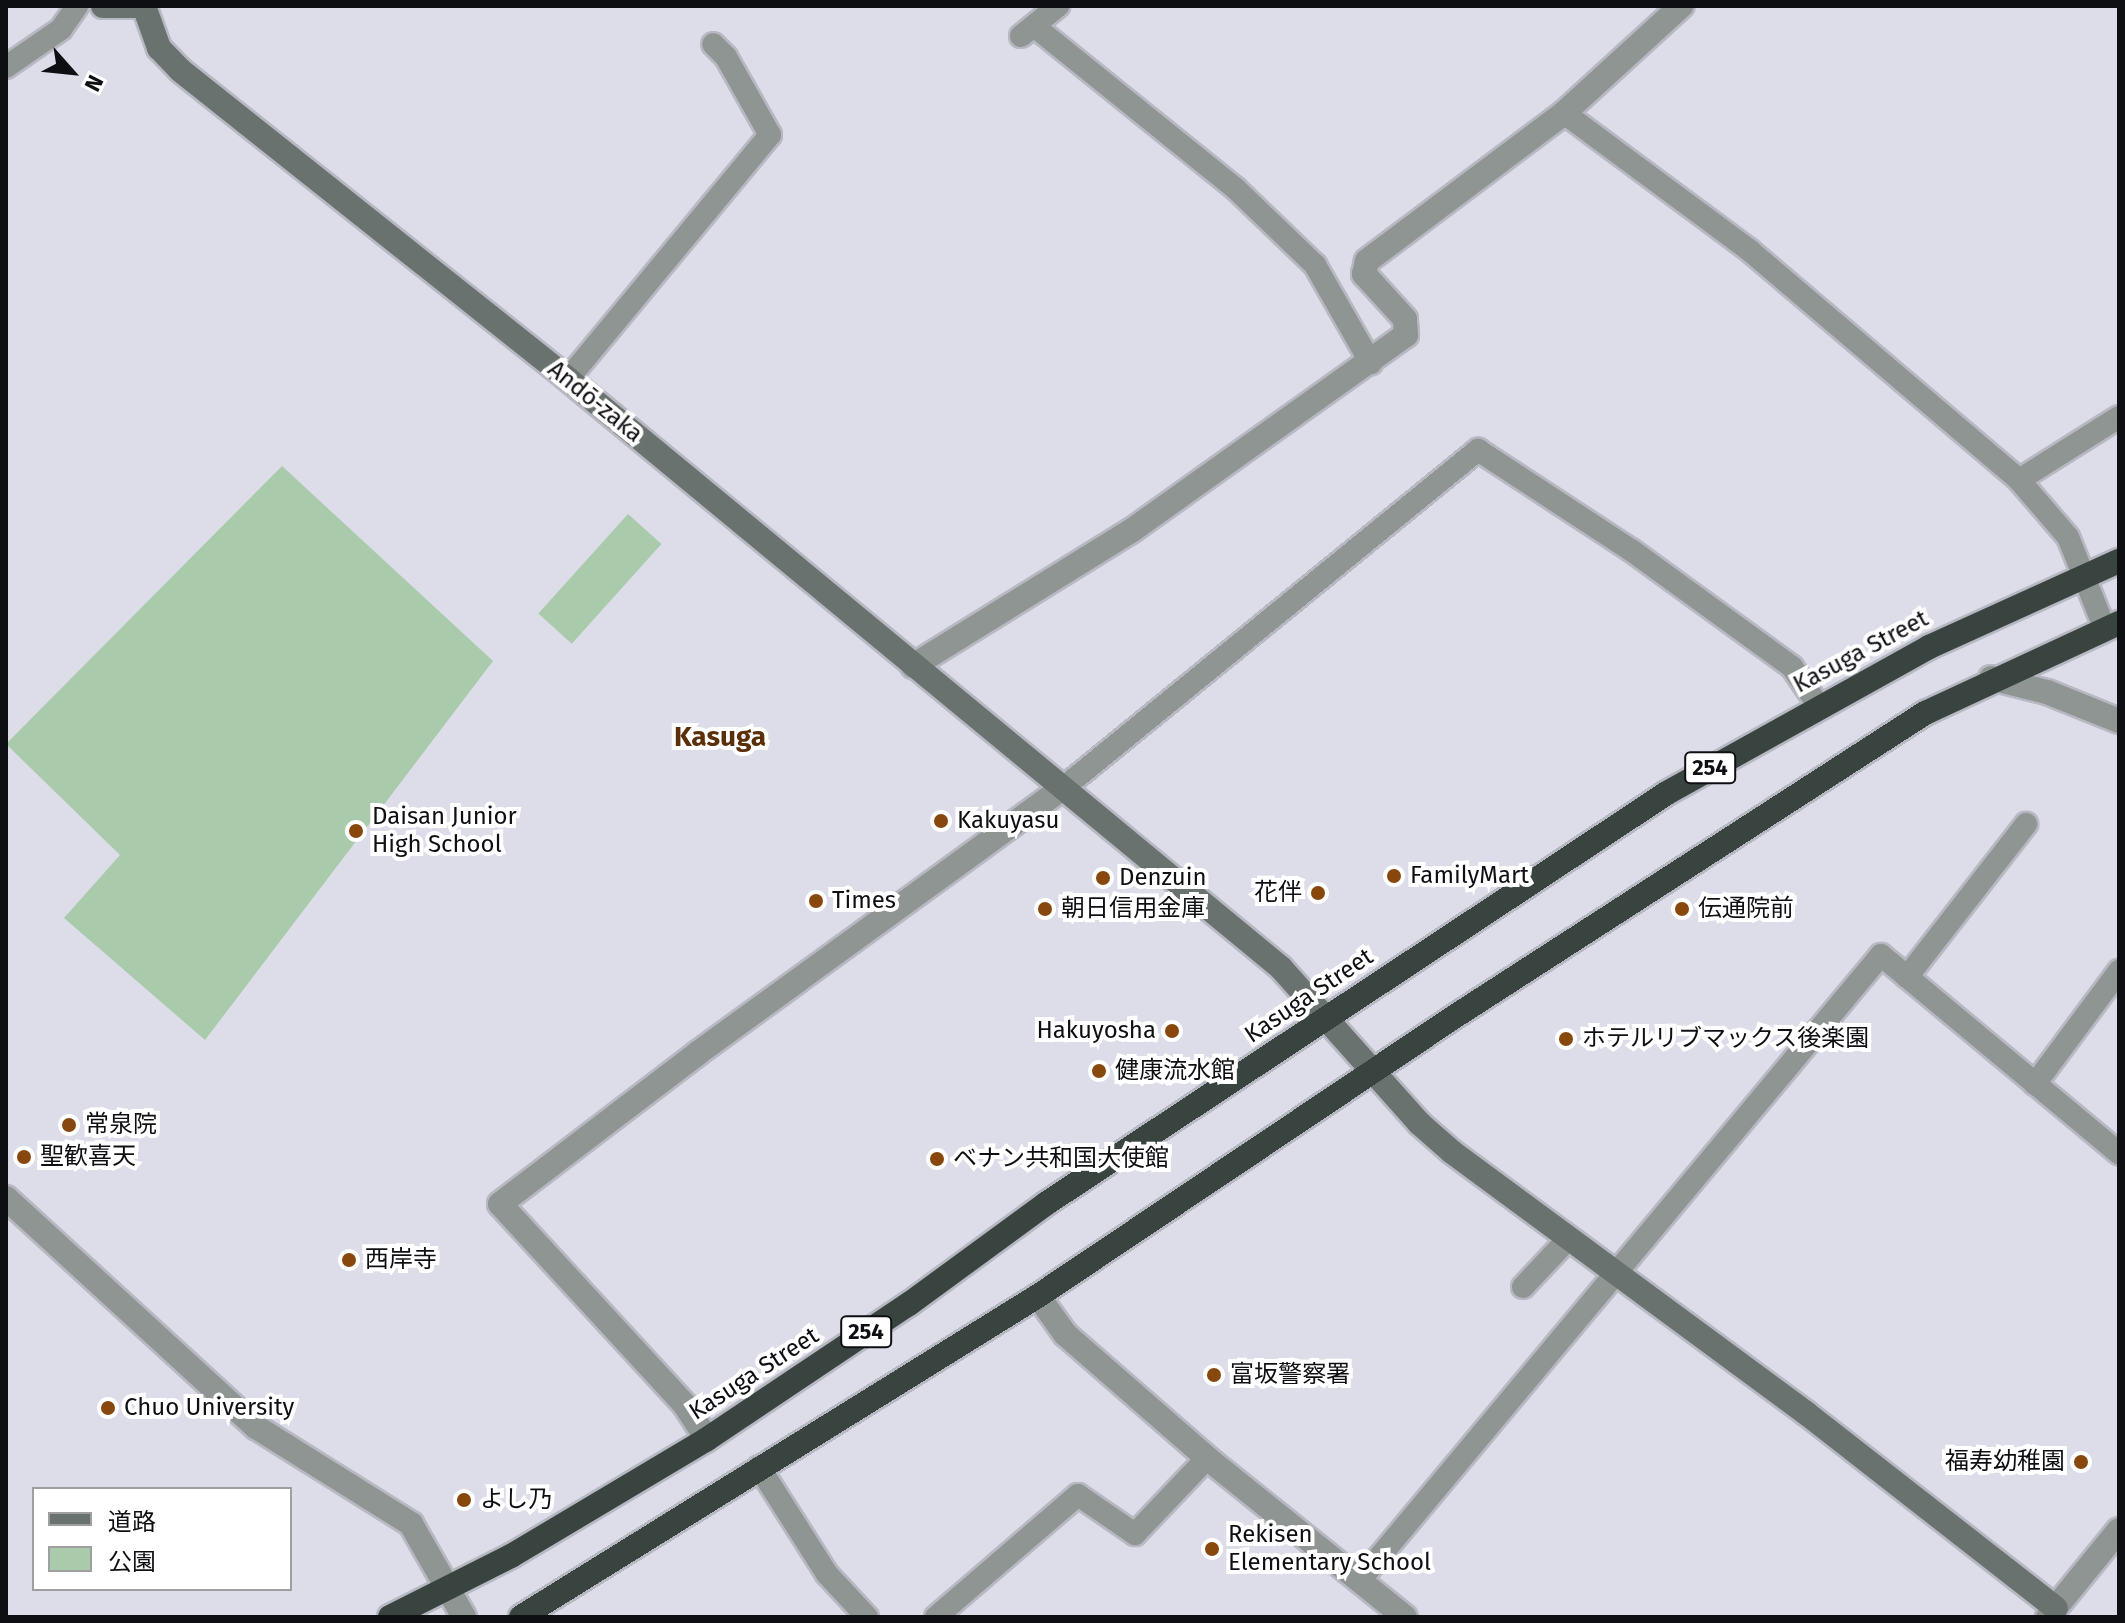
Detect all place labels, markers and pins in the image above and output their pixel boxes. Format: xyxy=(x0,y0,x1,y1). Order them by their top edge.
place label: Daisan Junior High School xyxy=(372,803,517,859)
place label: Kakuyasu xyxy=(957,807,1060,835)
marker: Kakuyasu xyxy=(932,812,950,830)
marker: Daisan Junior High School xyxy=(347,822,365,840)
place label: FamilyMart xyxy=(1410,862,1529,890)
place label: Denzuin xyxy=(1119,864,1207,892)
marker: FamilyMart xyxy=(1385,867,1403,885)
marker: Denzuin xyxy=(1094,869,1112,887)
place label: 花伴 xyxy=(1254,879,1302,907)
marker: 花伴 xyxy=(1309,884,1327,902)
place label: Times xyxy=(832,887,896,915)
marker: Times xyxy=(807,892,825,910)
place label: 朝日信用金庫 xyxy=(1061,895,1205,923)
place label: 伝通院前 xyxy=(1698,895,1794,923)
marker: 朝日信用金庫 xyxy=(1036,900,1054,918)
marker: 伝通院前 xyxy=(1673,900,1691,918)
place label: Hakuyosha xyxy=(1036,1017,1156,1045)
marker: Hakuyosha xyxy=(1163,1022,1181,1040)
place label: ホテルリブマックス後楽園 xyxy=(1582,1025,1870,1053)
marker: ホテルリブマックス後楽園 xyxy=(1557,1030,1575,1048)
place label: 健康流水館 xyxy=(1115,1057,1235,1085)
marker: 健康流水館 xyxy=(1090,1062,1108,1080)
place label: 常泉院 xyxy=(85,1111,157,1139)
marker: 常泉院 xyxy=(60,1116,78,1134)
place label: 聖歓喜天 xyxy=(40,1143,136,1171)
place label: ベナン共和国大使館 xyxy=(953,1145,1169,1173)
marker: 聖歓喜天 xyxy=(15,1148,33,1166)
marker: ベナン共和国大使館 xyxy=(928,1150,946,1168)
place label: 西岸寺 xyxy=(365,1246,437,1274)
marker: 西岸寺 xyxy=(340,1251,358,1269)
place label: 富坂警察署 xyxy=(1230,1361,1350,1389)
marker: 富坂警察署 xyxy=(1205,1366,1223,1384)
place label: Chuo University xyxy=(124,1394,294,1422)
marker: Chuo University xyxy=(99,1399,117,1417)
place label: 福寿幼稚園 xyxy=(1945,1448,2065,1476)
marker: 福寿幼稚園 xyxy=(2072,1453,2090,1471)
place label: よし乃 xyxy=(480,1486,552,1514)
marker: よし乃 xyxy=(455,1491,473,1509)
place label: Rekisen Elementary School xyxy=(1228,1521,1431,1577)
marker: Rekisen Elementary School xyxy=(1203,1540,1221,1558)

